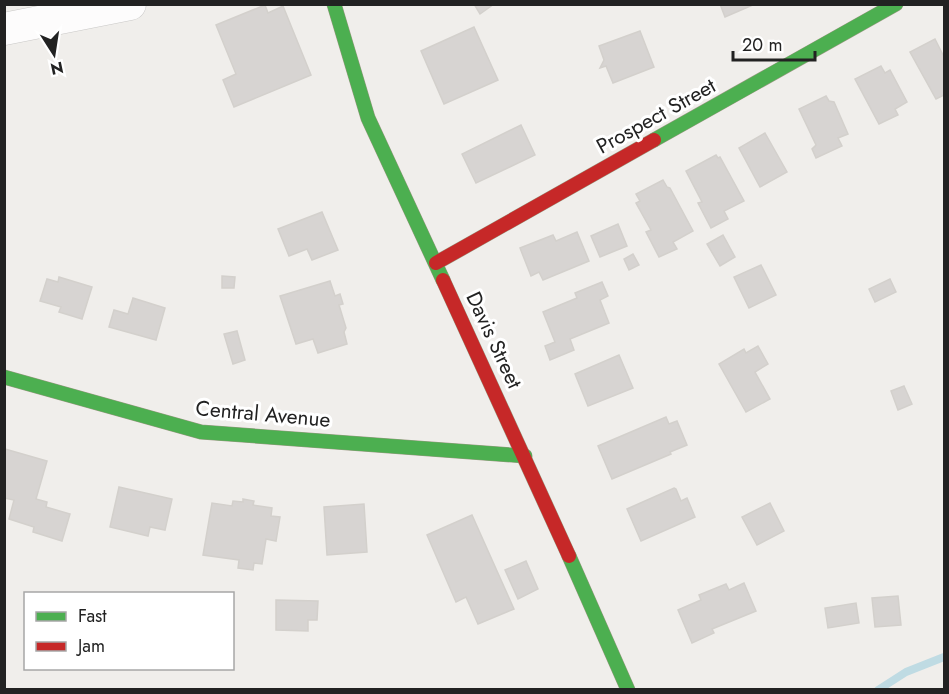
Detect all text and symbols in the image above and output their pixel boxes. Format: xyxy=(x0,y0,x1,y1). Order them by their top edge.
north arrow xyxy=(24,24,84,84)
scale bar xyxy=(733,24,816,62)
text: 20 m xyxy=(742,32,782,58)
text: N xyxy=(48,56,66,81)
street label: Prospect Street xyxy=(591,71,721,161)
street label: Davis Street xyxy=(458,287,530,393)
street label: Central Avenue xyxy=(194,393,332,435)
legend xyxy=(24,592,234,670)
text: Fast xyxy=(78,603,107,629)
text: Jam xyxy=(76,633,105,659)

